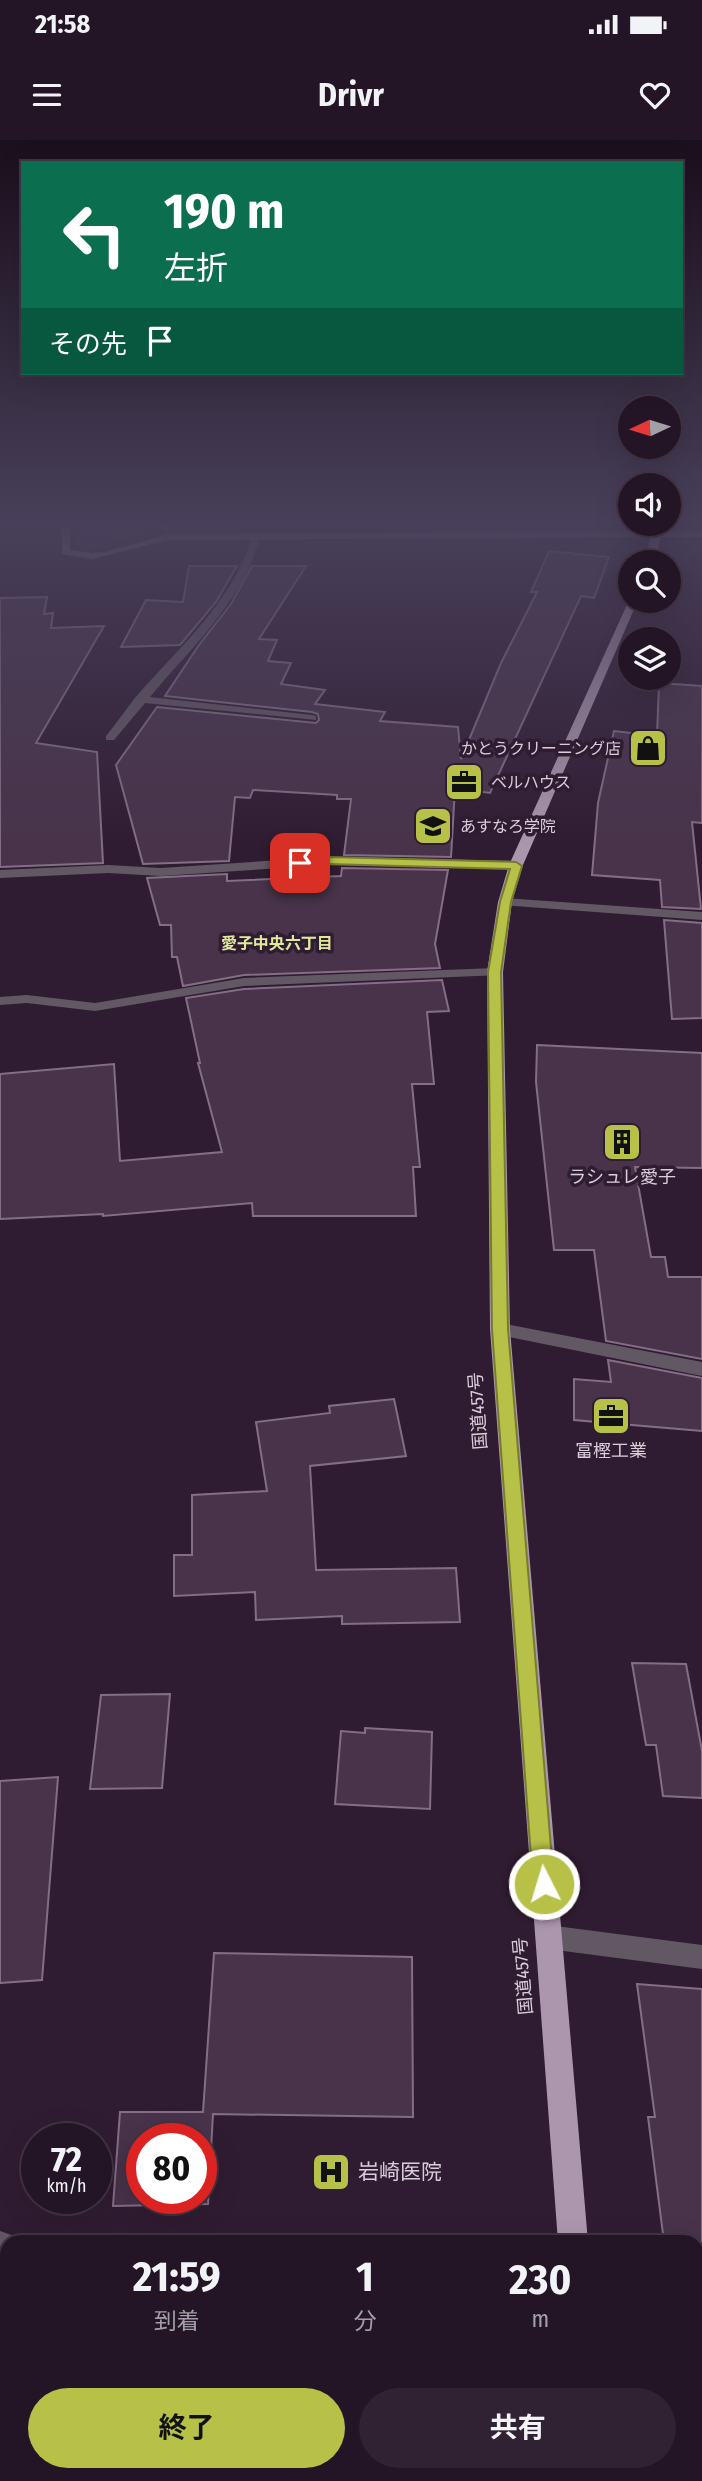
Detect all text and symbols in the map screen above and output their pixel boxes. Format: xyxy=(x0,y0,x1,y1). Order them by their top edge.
text: 21:58 xyxy=(35,9,90,40)
icon: menu xyxy=(28,76,66,114)
text: Drivr xyxy=(318,76,384,114)
icon: heart xyxy=(636,76,674,114)
text: 190 m xyxy=(164,182,284,241)
icon: left xyxy=(49,189,140,280)
text: 左折 xyxy=(164,249,228,287)
icon: arrive xyxy=(141,322,179,360)
text: その先 xyxy=(49,329,127,360)
north arrow xyxy=(618,396,681,458)
map controls xyxy=(618,396,681,690)
button: sound xyxy=(618,473,681,536)
button: search xyxy=(618,550,681,613)
button: layers xyxy=(618,627,681,690)
shop icon: かとうクリーニング店 xyxy=(627,727,669,769)
place label: かとうクリーニング店 xyxy=(461,739,621,758)
office icon: ベルハウス xyxy=(443,761,485,803)
place label: ベルハウス xyxy=(491,773,571,792)
school or university icon: あすなろ学院 xyxy=(412,805,454,847)
place label: あすなろ学院 xyxy=(460,817,556,836)
pin xyxy=(270,833,330,893)
icon: arrive xyxy=(281,844,319,882)
district label: 愛子中央六丁目 xyxy=(221,934,333,953)
building icon: ラシュレ愛子 xyxy=(601,1121,643,1163)
place label: ラシュレ愛子 xyxy=(568,1166,676,1188)
street label: 国道457号 xyxy=(464,1371,492,1451)
office icon: 富樫工業 xyxy=(590,1395,632,1437)
place label: 富樫工業 xyxy=(575,1440,647,1462)
position arrow xyxy=(507,1847,581,1921)
street label: 国道457号 xyxy=(509,1936,537,2016)
speed limit sign: 80 xyxy=(126,2123,217,2214)
text: 72 xyxy=(51,2138,82,2180)
hospital icon: 岩崎医院 xyxy=(310,2151,352,2193)
place label: 岩崎医院 xyxy=(358,2159,442,2185)
text: km/h xyxy=(46,2175,87,2197)
text: 21:59 xyxy=(133,2252,221,2302)
text: 1 xyxy=(356,2252,374,2302)
text: 230 xyxy=(509,2255,571,2305)
text: m xyxy=(531,2305,549,2333)
text: 到着 xyxy=(154,2307,200,2335)
text: 分 xyxy=(353,2307,376,2335)
button: 終了 xyxy=(28,2388,345,2468)
button: 共有 xyxy=(359,2388,676,2468)

